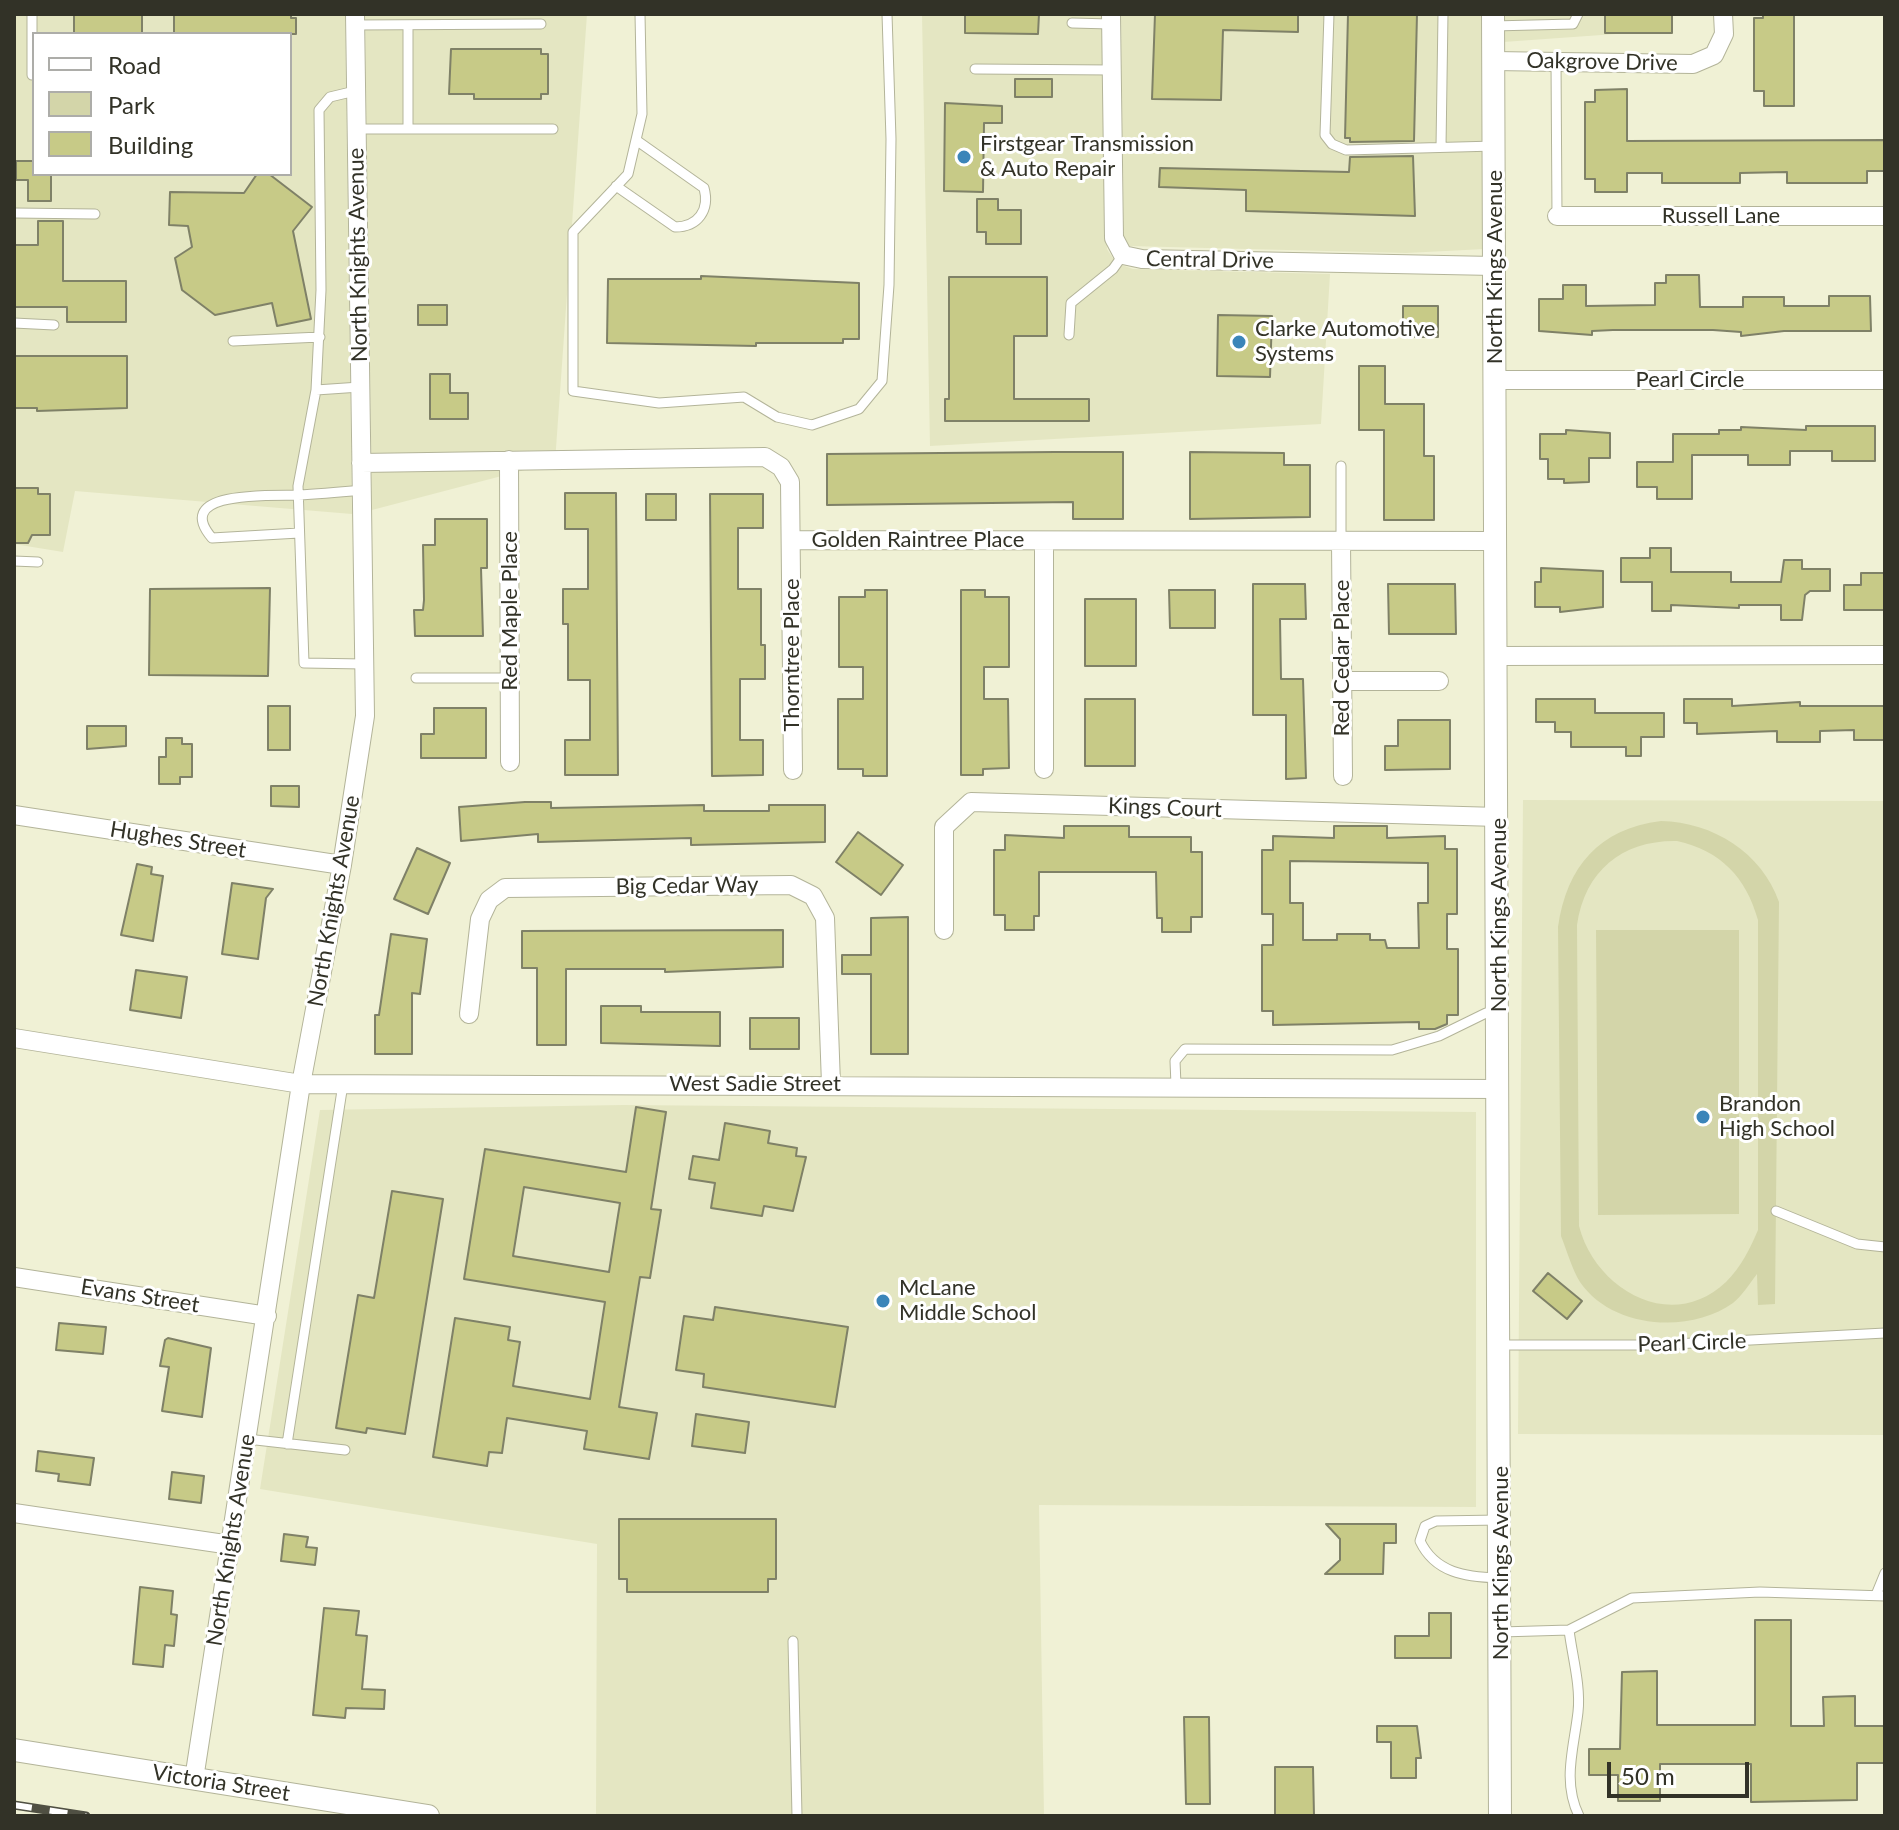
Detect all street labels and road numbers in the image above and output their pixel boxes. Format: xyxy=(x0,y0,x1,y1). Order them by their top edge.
street label: Oakgrove Drive xyxy=(1526,47,1678,77)
street label: North Knights Avenue xyxy=(343,148,373,362)
street label: North Kings Avenue xyxy=(1482,170,1508,364)
street label: Russell Lane xyxy=(1662,203,1780,229)
street label: Central Drive xyxy=(1146,246,1274,274)
street label: Pearl Circle xyxy=(1636,367,1744,393)
street label: Golden Raintree Place xyxy=(812,527,1024,553)
street label: Red Maple Place xyxy=(497,531,523,691)
street label: Thorntree Place xyxy=(779,578,805,732)
street label: Red Cedar Place xyxy=(1329,580,1355,736)
street label: North Knights Avenue xyxy=(302,793,366,1009)
street label: Kings Court xyxy=(1108,793,1222,823)
street label: Hughes Street xyxy=(108,816,248,864)
street label: North Kings Avenue xyxy=(1486,818,1512,1012)
street label: Big Cedar Way xyxy=(615,872,759,900)
street label: West Sadie Street xyxy=(669,1071,841,1097)
street label: Evans Street xyxy=(79,1274,201,1318)
street label: Pearl Circle xyxy=(1637,1328,1747,1358)
street label: North Knights Avenue xyxy=(201,1432,261,1648)
street label: North Kings Avenue xyxy=(1488,1466,1514,1660)
street label: Victoria Street xyxy=(150,1759,292,1807)

